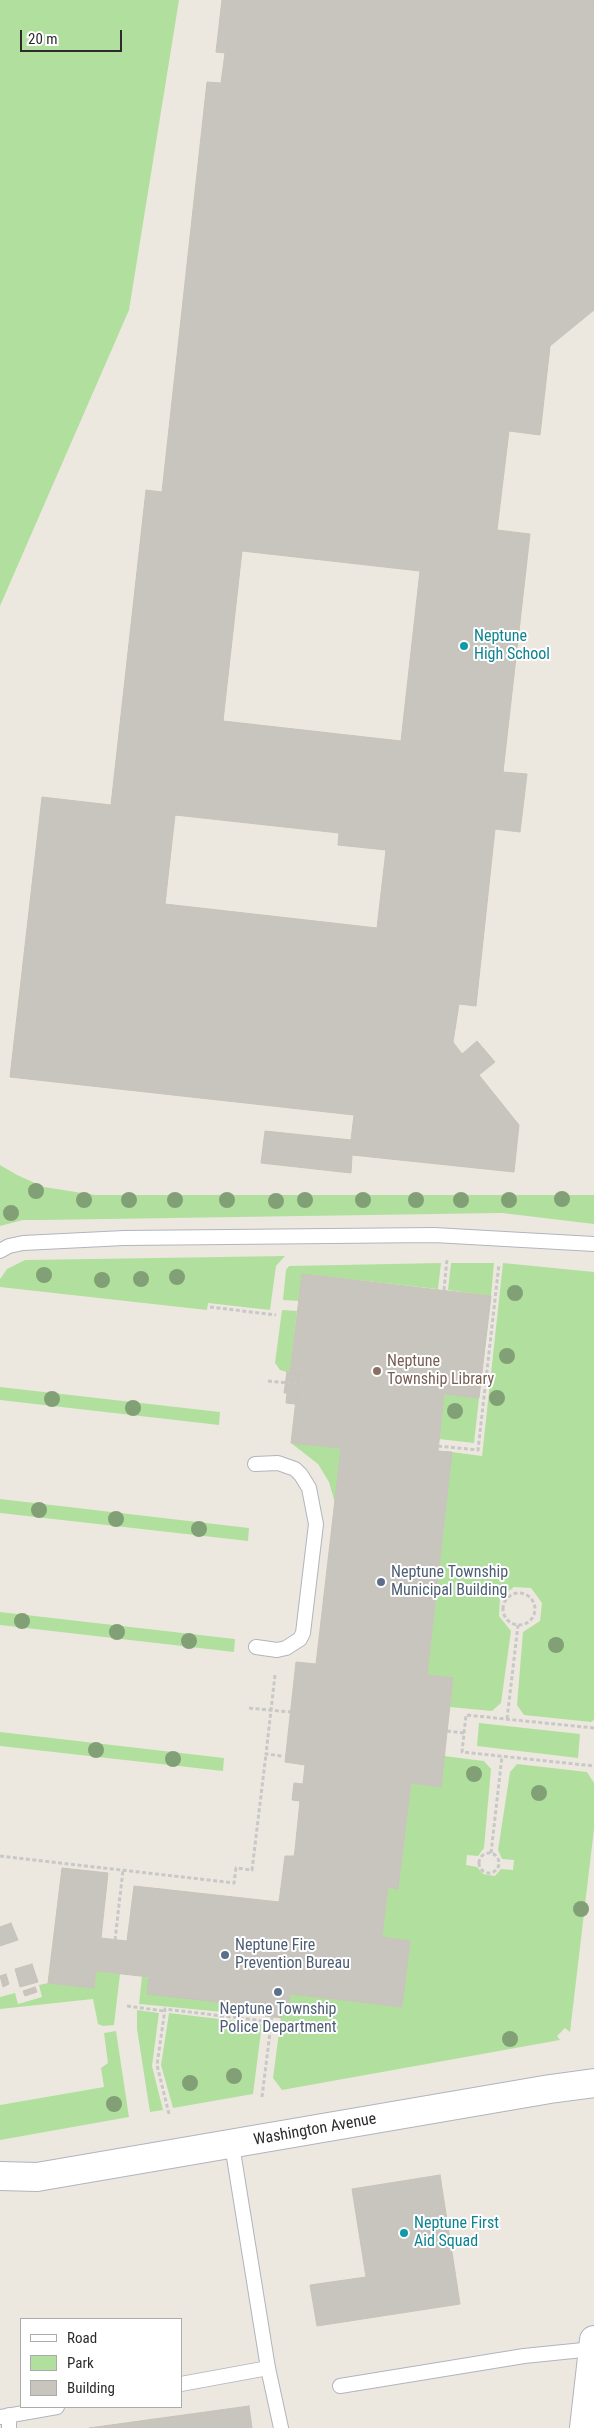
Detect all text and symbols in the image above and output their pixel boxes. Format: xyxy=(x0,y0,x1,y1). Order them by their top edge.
scale bar xyxy=(22,20,125,52)
text: 20 m xyxy=(28,30,58,48)
place label: Neptune High School xyxy=(474,627,550,665)
marker: Neptune High School xyxy=(458,640,470,652)
place label: Neptune Township Library xyxy=(387,1352,494,1390)
marker: Neptune Township Library xyxy=(371,1365,383,1377)
place label: Neptune Township Municipal Building xyxy=(391,1563,508,1601)
marker: Neptune Township Municipal Building xyxy=(375,1576,387,1588)
place label: Neptune Fire Prevention Bureau xyxy=(235,1936,350,1974)
marker: Neptune Fire Prevention Bureau xyxy=(219,1949,231,1961)
marker: Neptune Township Police Department xyxy=(272,1986,284,1998)
place label: Neptune Township Police Department xyxy=(219,2000,337,2038)
street label: Washington Avenue xyxy=(252,2110,378,2150)
place label: Neptune First Aid Squad xyxy=(414,2214,499,2252)
marker: Neptune First Aid Squad xyxy=(398,2227,410,2239)
legend xyxy=(20,2318,182,2408)
text: Road xyxy=(67,2329,97,2347)
text: Park xyxy=(67,2354,94,2372)
text: Building xyxy=(67,2379,115,2397)

